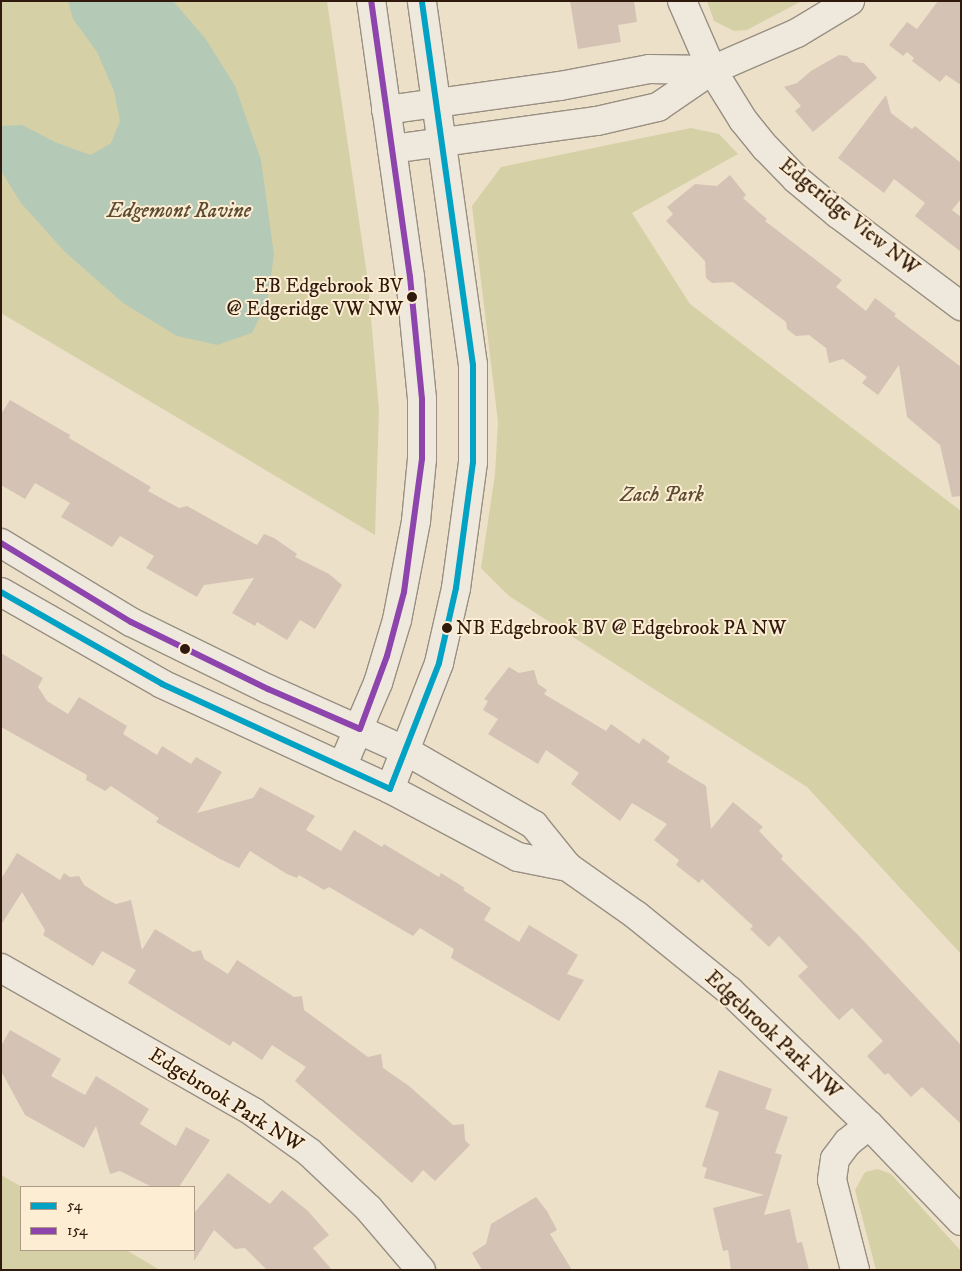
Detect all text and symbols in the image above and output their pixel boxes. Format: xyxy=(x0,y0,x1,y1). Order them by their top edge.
street label: Edgeridge View NW xyxy=(774,153,924,281)
park label: Edgemont Ravine xyxy=(107,198,251,224)
place label: EB Edgebrook BV @ Edgeridge VW NW xyxy=(227,274,403,321)
marker: EB Edgebrook BV @ Edgeridge VW NW xyxy=(407,292,417,302)
park label: Zach Park xyxy=(620,482,704,508)
place label: NB Edgebrook BV @ Edgebrook PA NW xyxy=(456,616,786,640)
marker: NB Edgebrook BV @ Edgebrook PA NW xyxy=(442,623,452,633)
unlabelled marker xyxy=(180,644,190,654)
street label: Edgebrook Park NW xyxy=(700,965,846,1105)
street label: Edgebrook Park NW xyxy=(144,1042,308,1158)
legend xyxy=(20,1186,195,1251)
text: 54 xyxy=(67,1196,82,1215)
text: 154 xyxy=(67,1221,88,1240)

